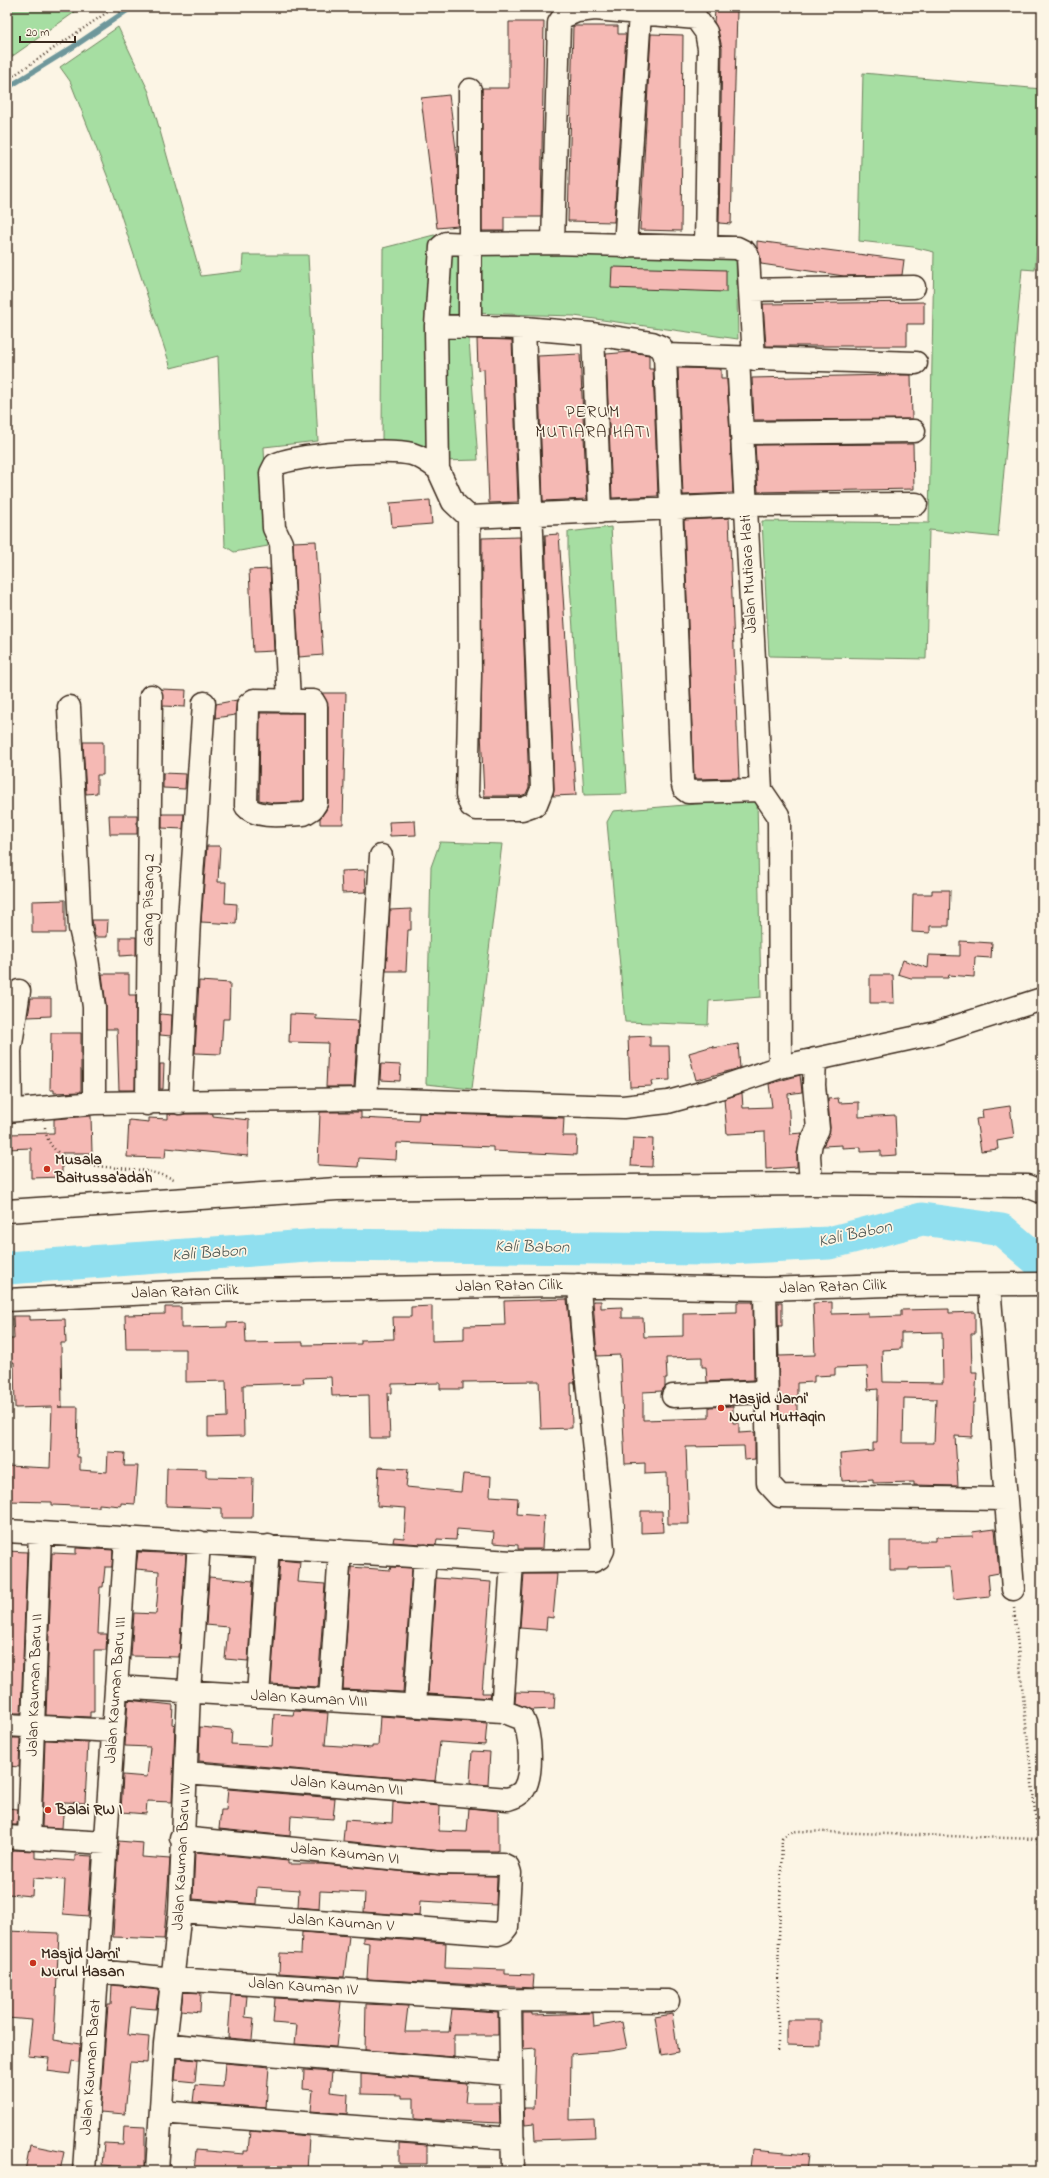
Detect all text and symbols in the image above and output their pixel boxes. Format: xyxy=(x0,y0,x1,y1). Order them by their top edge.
scale bar xyxy=(20,18,75,44)
text: 20 m xyxy=(26,24,49,42)
district label: PERUM MUTIARA HATI xyxy=(535,400,651,445)
street label: Jalan Mutiara Hati xyxy=(734,514,764,634)
street label: Gang Pisang 2 xyxy=(136,853,162,947)
place label: Musala Baitussa'adah xyxy=(54,1148,153,1190)
marker: Musala Baitussa'adah xyxy=(42,1164,52,1174)
water label: Kali Babon xyxy=(816,1214,895,1254)
water label: Kali Babon xyxy=(495,1234,570,1260)
water label: Kali Babon xyxy=(171,1238,248,1268)
street label: Jalan Ratan Cilik xyxy=(455,1273,564,1299)
street label: Jalan Ratan Cilik xyxy=(779,1273,888,1301)
street label: Jalan Ratan Cilik xyxy=(131,1278,240,1306)
place label: Masjid Jami' Nurul Muttaqin xyxy=(729,1387,825,1429)
marker: Masjid Jami' Nurul Muttaqin xyxy=(716,1403,726,1413)
street label: Jalan Kauman Baru II xyxy=(21,1613,49,1757)
street label: Jalan Kauman Baru III xyxy=(99,1616,133,1764)
street label: Jalan Kauman VIII xyxy=(250,1684,368,1714)
street label: Jalan Kauman VII xyxy=(290,1769,404,1803)
street label: Jalan Kauman Baru IV xyxy=(166,1783,198,1931)
place label: Balai RW I xyxy=(55,1798,123,1822)
marker: Balai RW I xyxy=(43,1805,53,1815)
street label: Jalan Kauman VI xyxy=(289,1836,401,1872)
street label: Jalan Kauman V xyxy=(287,1907,395,1939)
place label: Masjid Jami' Nurul Hasan xyxy=(41,1942,124,1984)
marker: Masjid Jami' Nurul Hasan xyxy=(28,1958,38,1968)
street label: Jalan Kauman IV xyxy=(248,1971,359,2003)
street label: Jalan Kauman Barat xyxy=(74,1997,108,2136)

